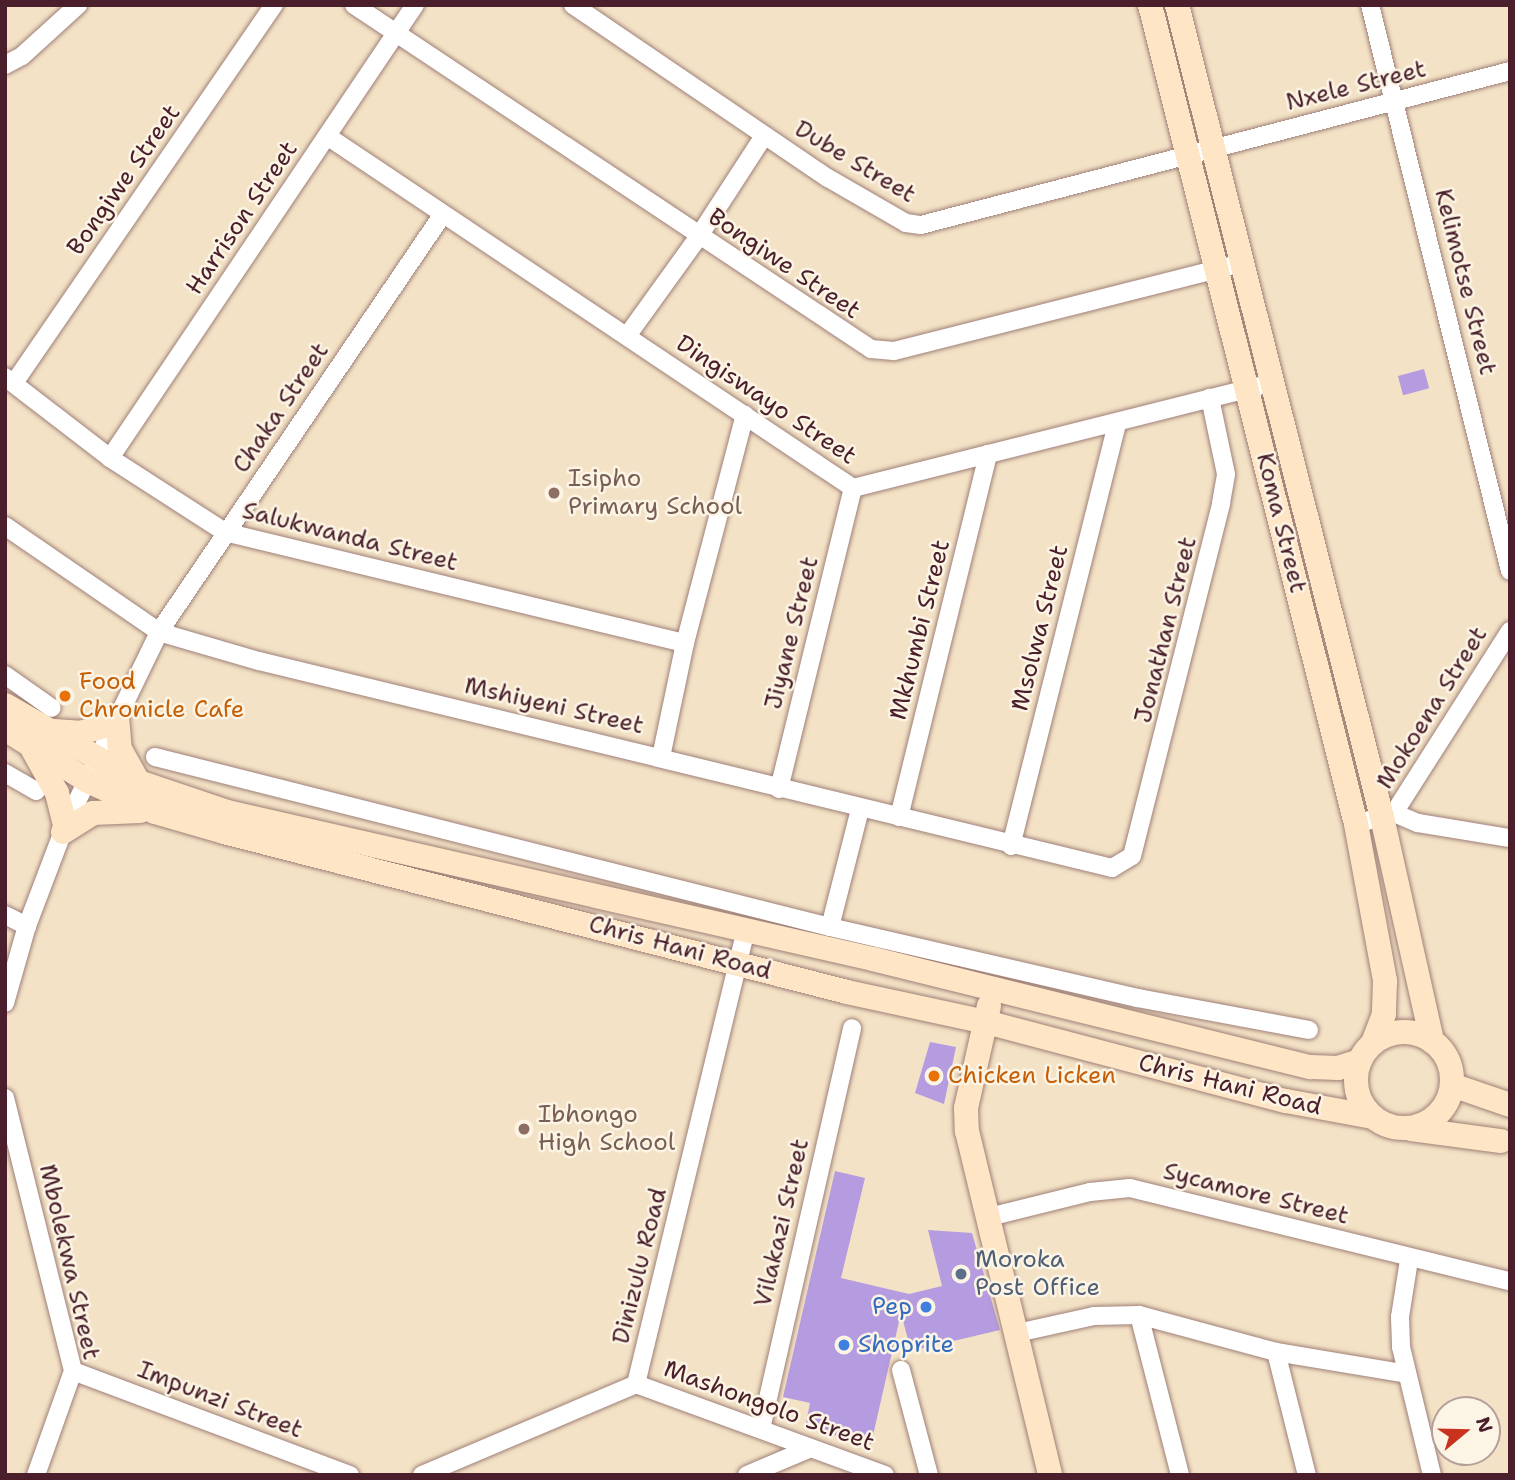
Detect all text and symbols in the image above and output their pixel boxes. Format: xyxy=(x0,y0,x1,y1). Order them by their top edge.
street label: Nxele Street xyxy=(1283,55,1429,117)
street label: Bongiwe Street xyxy=(61,99,187,261)
street label: Dube Street xyxy=(789,115,921,209)
street label: Harrison Street xyxy=(180,136,304,300)
street label: Kelimotse Street xyxy=(1428,186,1502,378)
street label: Bongiwe Street xyxy=(703,203,865,325)
street label: Dingiswayo Street xyxy=(671,329,861,471)
street label: Chaka Street xyxy=(227,337,335,479)
street label: Koma Street xyxy=(1250,450,1312,596)
place label: Isipho Primary School xyxy=(568,465,742,521)
marker: Isipho Primary School xyxy=(546,485,562,501)
street label: Salukwanda Street xyxy=(239,496,461,578)
street label: Jonathan Street xyxy=(1129,534,1203,726)
street label: Mkhumbi Street xyxy=(884,537,956,723)
street label: Msolwa Street xyxy=(1005,542,1075,714)
street label: Jiyane Street xyxy=(759,554,825,712)
street label: Mokoena Street xyxy=(1371,622,1493,794)
place label: Food Chronicle Cafe xyxy=(79,668,244,724)
street label: Mshiyeni Street xyxy=(462,671,646,741)
marker: Food Chronicle Cafe xyxy=(57,688,73,704)
street label: Chris Hani Road xyxy=(586,910,774,986)
street label: Chris Hani Road xyxy=(1135,1048,1325,1122)
place label: Chicken Licken xyxy=(948,1062,1116,1090)
marker: Chicken Licken xyxy=(926,1068,942,1084)
place label: Ibhongo High School xyxy=(538,1101,675,1157)
marker: Ibhongo High School xyxy=(516,1121,532,1137)
street label: Vilakazi Street xyxy=(749,1136,815,1310)
street label: Sycamore Street xyxy=(1160,1157,1352,1231)
street label: Mbolekwa Street xyxy=(33,1161,105,1363)
street label: Dinizulu Road xyxy=(607,1185,673,1347)
place label: Moroka Post Office xyxy=(975,1246,1100,1302)
marker: Moroka Post Office xyxy=(953,1266,969,1282)
place label: Pep xyxy=(872,1293,912,1321)
marker: Pep xyxy=(918,1299,934,1315)
place label: Shoprite xyxy=(858,1331,954,1359)
marker: Shoprite xyxy=(836,1337,852,1353)
street label: Mashongolo Street xyxy=(660,1354,878,1458)
street label: Impunzi Street xyxy=(134,1355,306,1445)
north arrow xyxy=(1431,1396,1501,1466)
text: N xyxy=(1470,1413,1499,1436)

